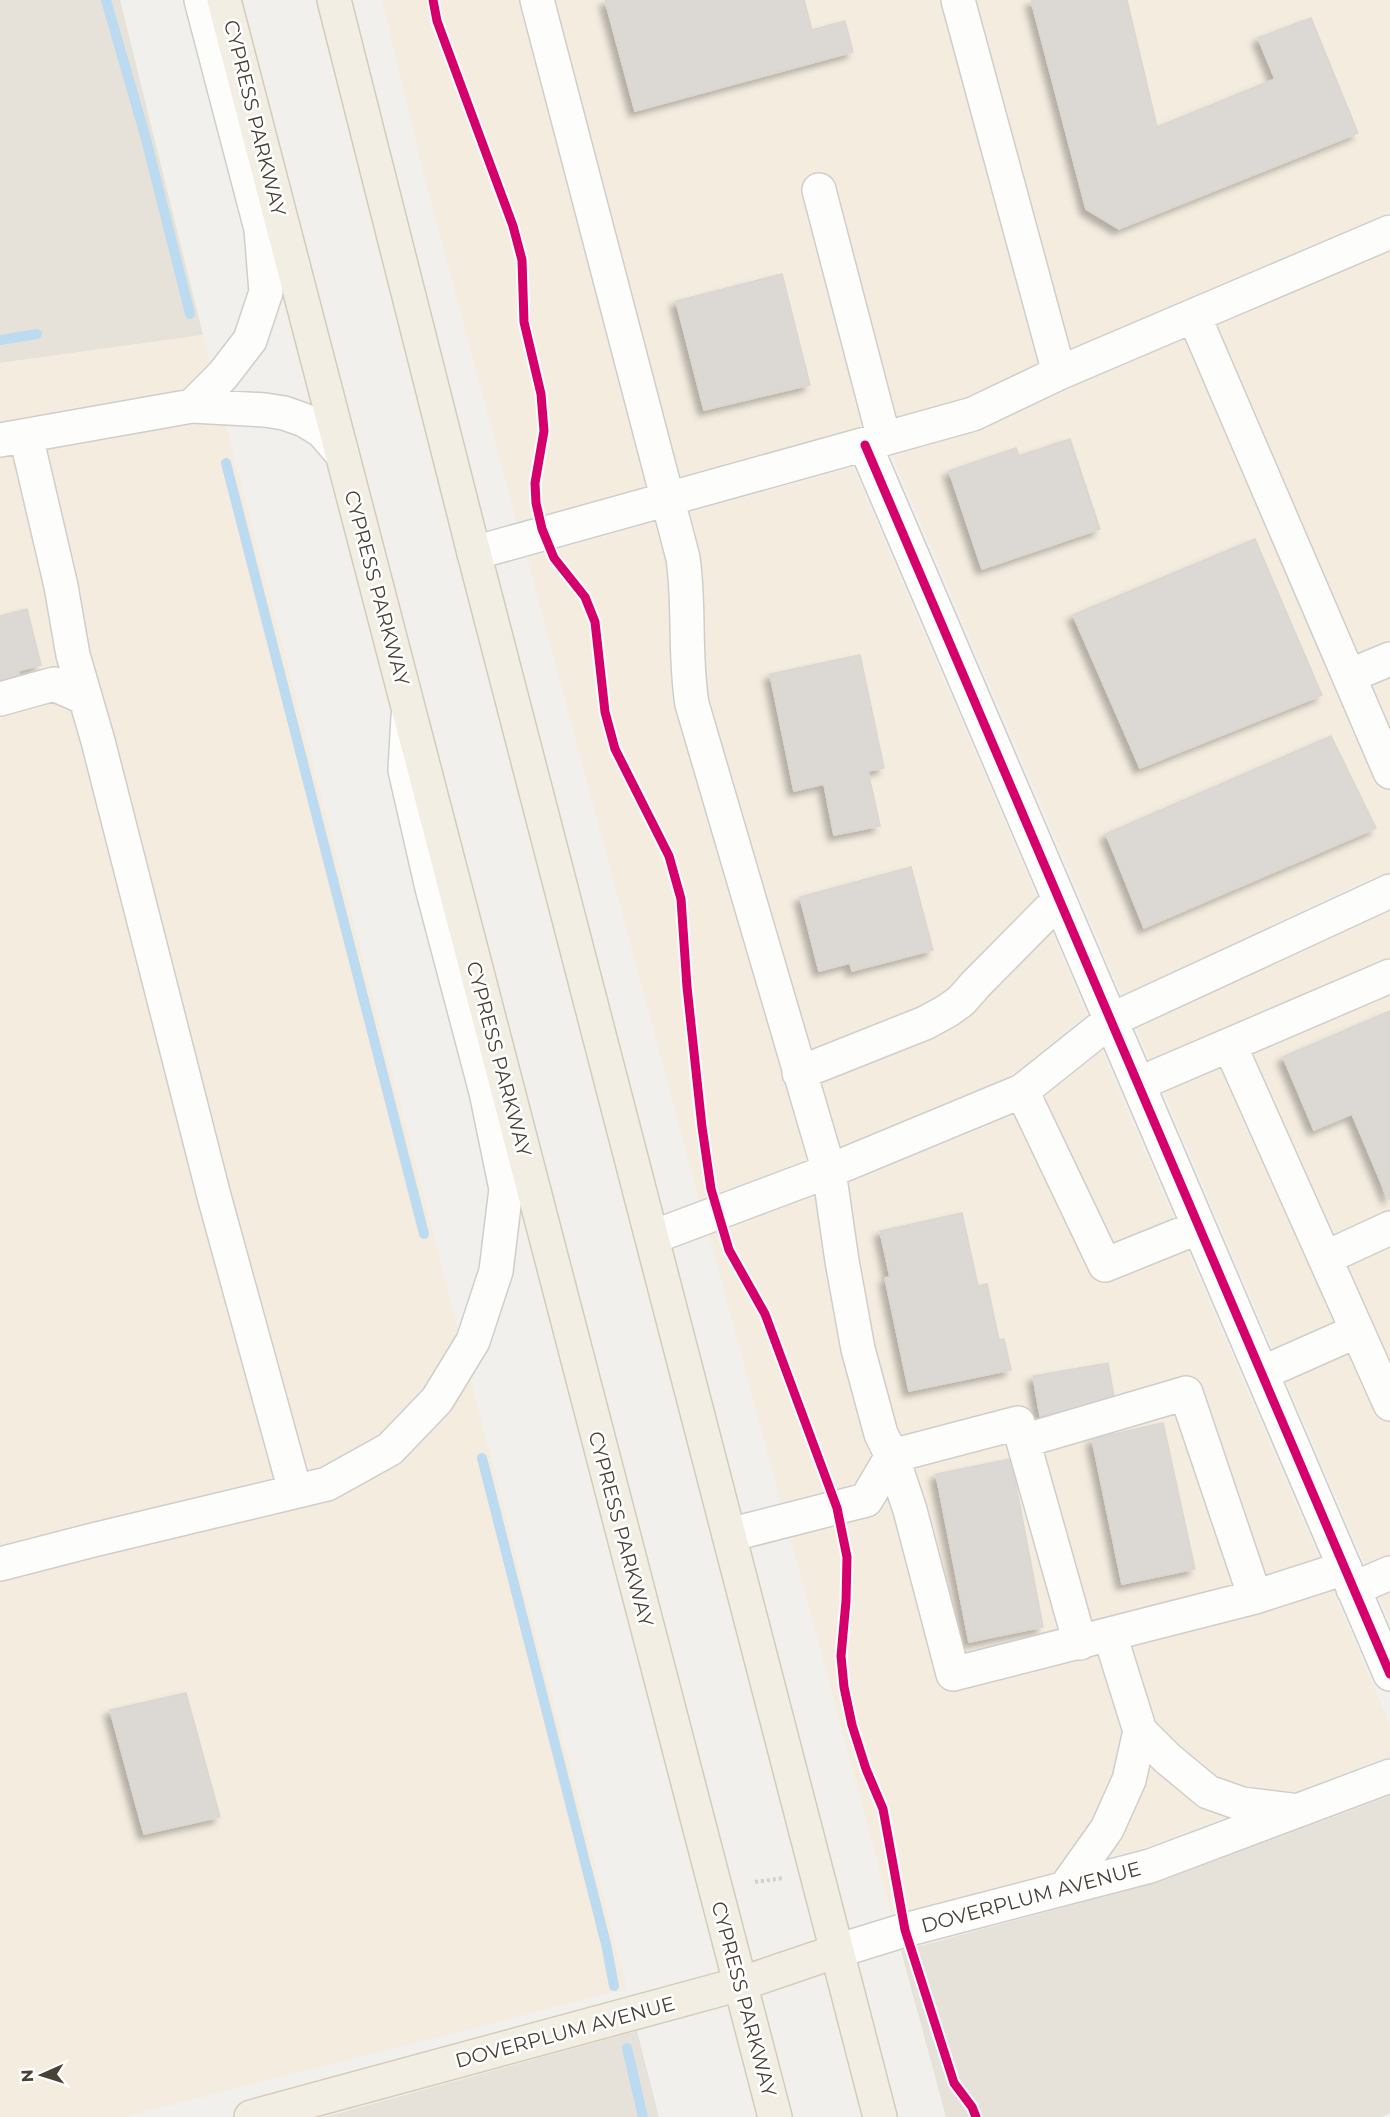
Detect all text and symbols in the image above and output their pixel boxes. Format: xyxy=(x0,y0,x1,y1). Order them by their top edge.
street label: CYPRESS PARKWAY xyxy=(219,17,291,219)
street label: CYPRESS PARKWAY xyxy=(339,488,415,689)
street label: CYPRESS PARKWAY xyxy=(461,959,537,1160)
street label: CYPRESS PARKWAY xyxy=(583,1429,659,1630)
street label: DOVERPLUM AVENUE xyxy=(919,1856,1143,1938)
street label: CYPRESS PARKWAY xyxy=(706,1899,782,2100)
street label: DOVERPLUM AVENUE xyxy=(453,1991,677,2073)
north arrow xyxy=(12,2045,72,2105)
text: N xyxy=(18,2069,37,2083)

